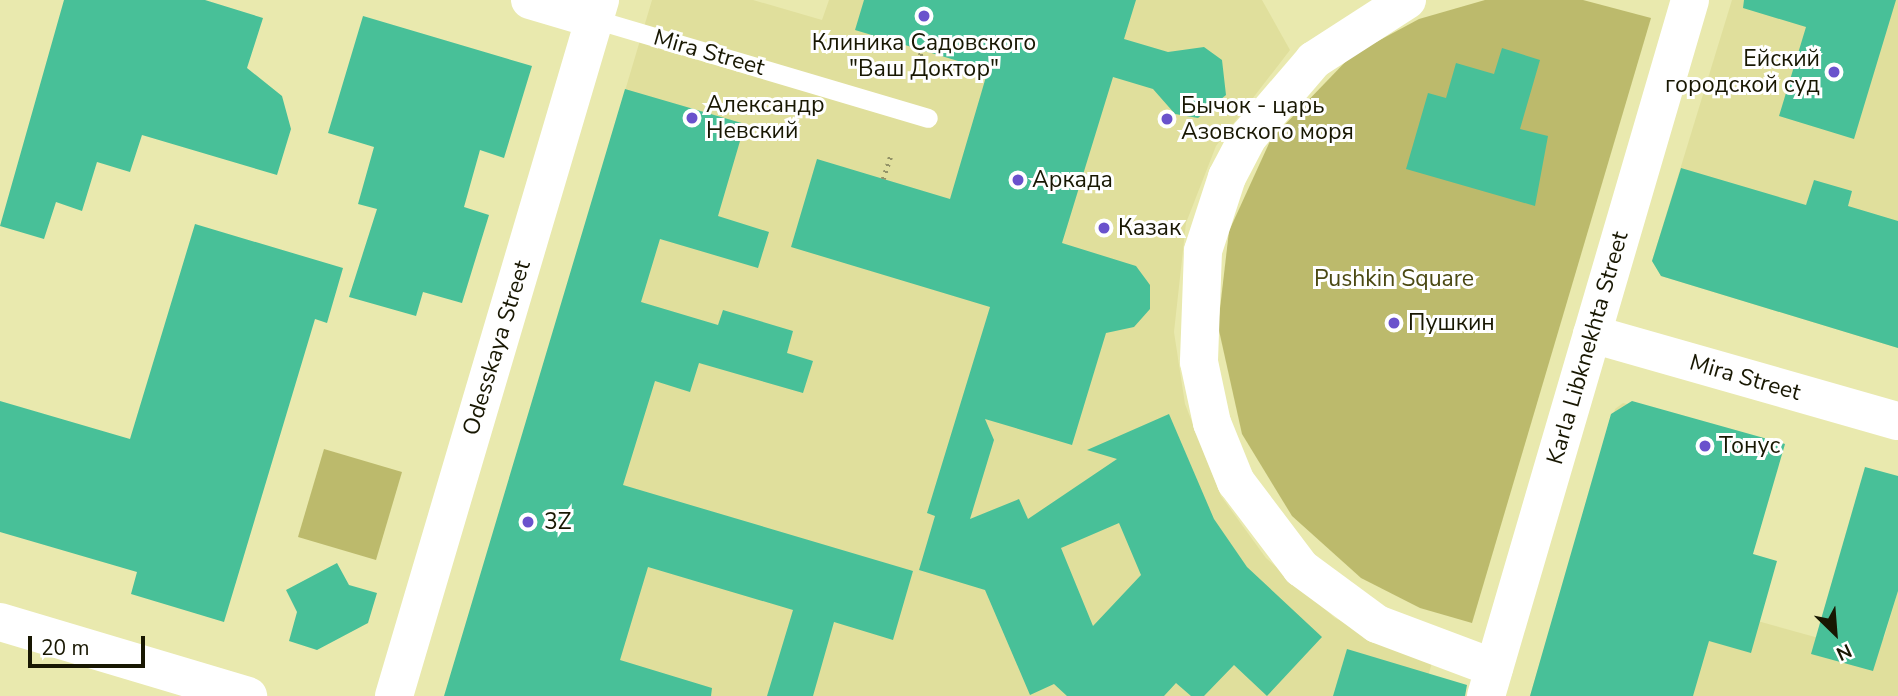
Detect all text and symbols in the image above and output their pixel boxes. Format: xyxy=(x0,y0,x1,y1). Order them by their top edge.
marker: Клиника Садовского "Ваш Доктор" xyxy=(914,6,934,26)
street label: Mira Street xyxy=(650,24,768,82)
place label: Клиника Садовского "Ваш Доктор" xyxy=(812,29,1036,83)
place label: Ейский городской суд xyxy=(1665,45,1820,99)
marker: Ейский городской суд xyxy=(1826,64,1842,80)
place label: Александр Невский xyxy=(706,91,825,145)
place label: Бычок - царь Азовского моря xyxy=(1181,92,1354,146)
marker: Александр Невский xyxy=(684,110,700,126)
marker: Бычок - царь Азовского моря xyxy=(1159,111,1175,127)
place label: Аркада xyxy=(1032,166,1113,194)
marker: Аркада xyxy=(1010,172,1026,188)
place label: Казак xyxy=(1118,214,1181,242)
marker: Казак xyxy=(1096,220,1112,236)
street label: Karla Libknekhta Street xyxy=(1541,228,1635,468)
street label: Odesskaya Street xyxy=(457,257,537,439)
park label: Pushkin Square xyxy=(1314,265,1474,293)
place label: Пушкин xyxy=(1408,309,1495,337)
marker: Пушкин xyxy=(1386,315,1402,331)
street label: Mira Street xyxy=(1686,349,1804,407)
place label: Тонус xyxy=(1719,432,1780,460)
marker: Тонус xyxy=(1697,438,1713,454)
place label: 3Z xyxy=(544,508,571,536)
marker: 3Z xyxy=(518,512,538,532)
north arrow xyxy=(1800,598,1870,668)
scale bar xyxy=(32,622,149,666)
text: 20 m xyxy=(41,634,90,662)
text: N xyxy=(1832,637,1856,667)

